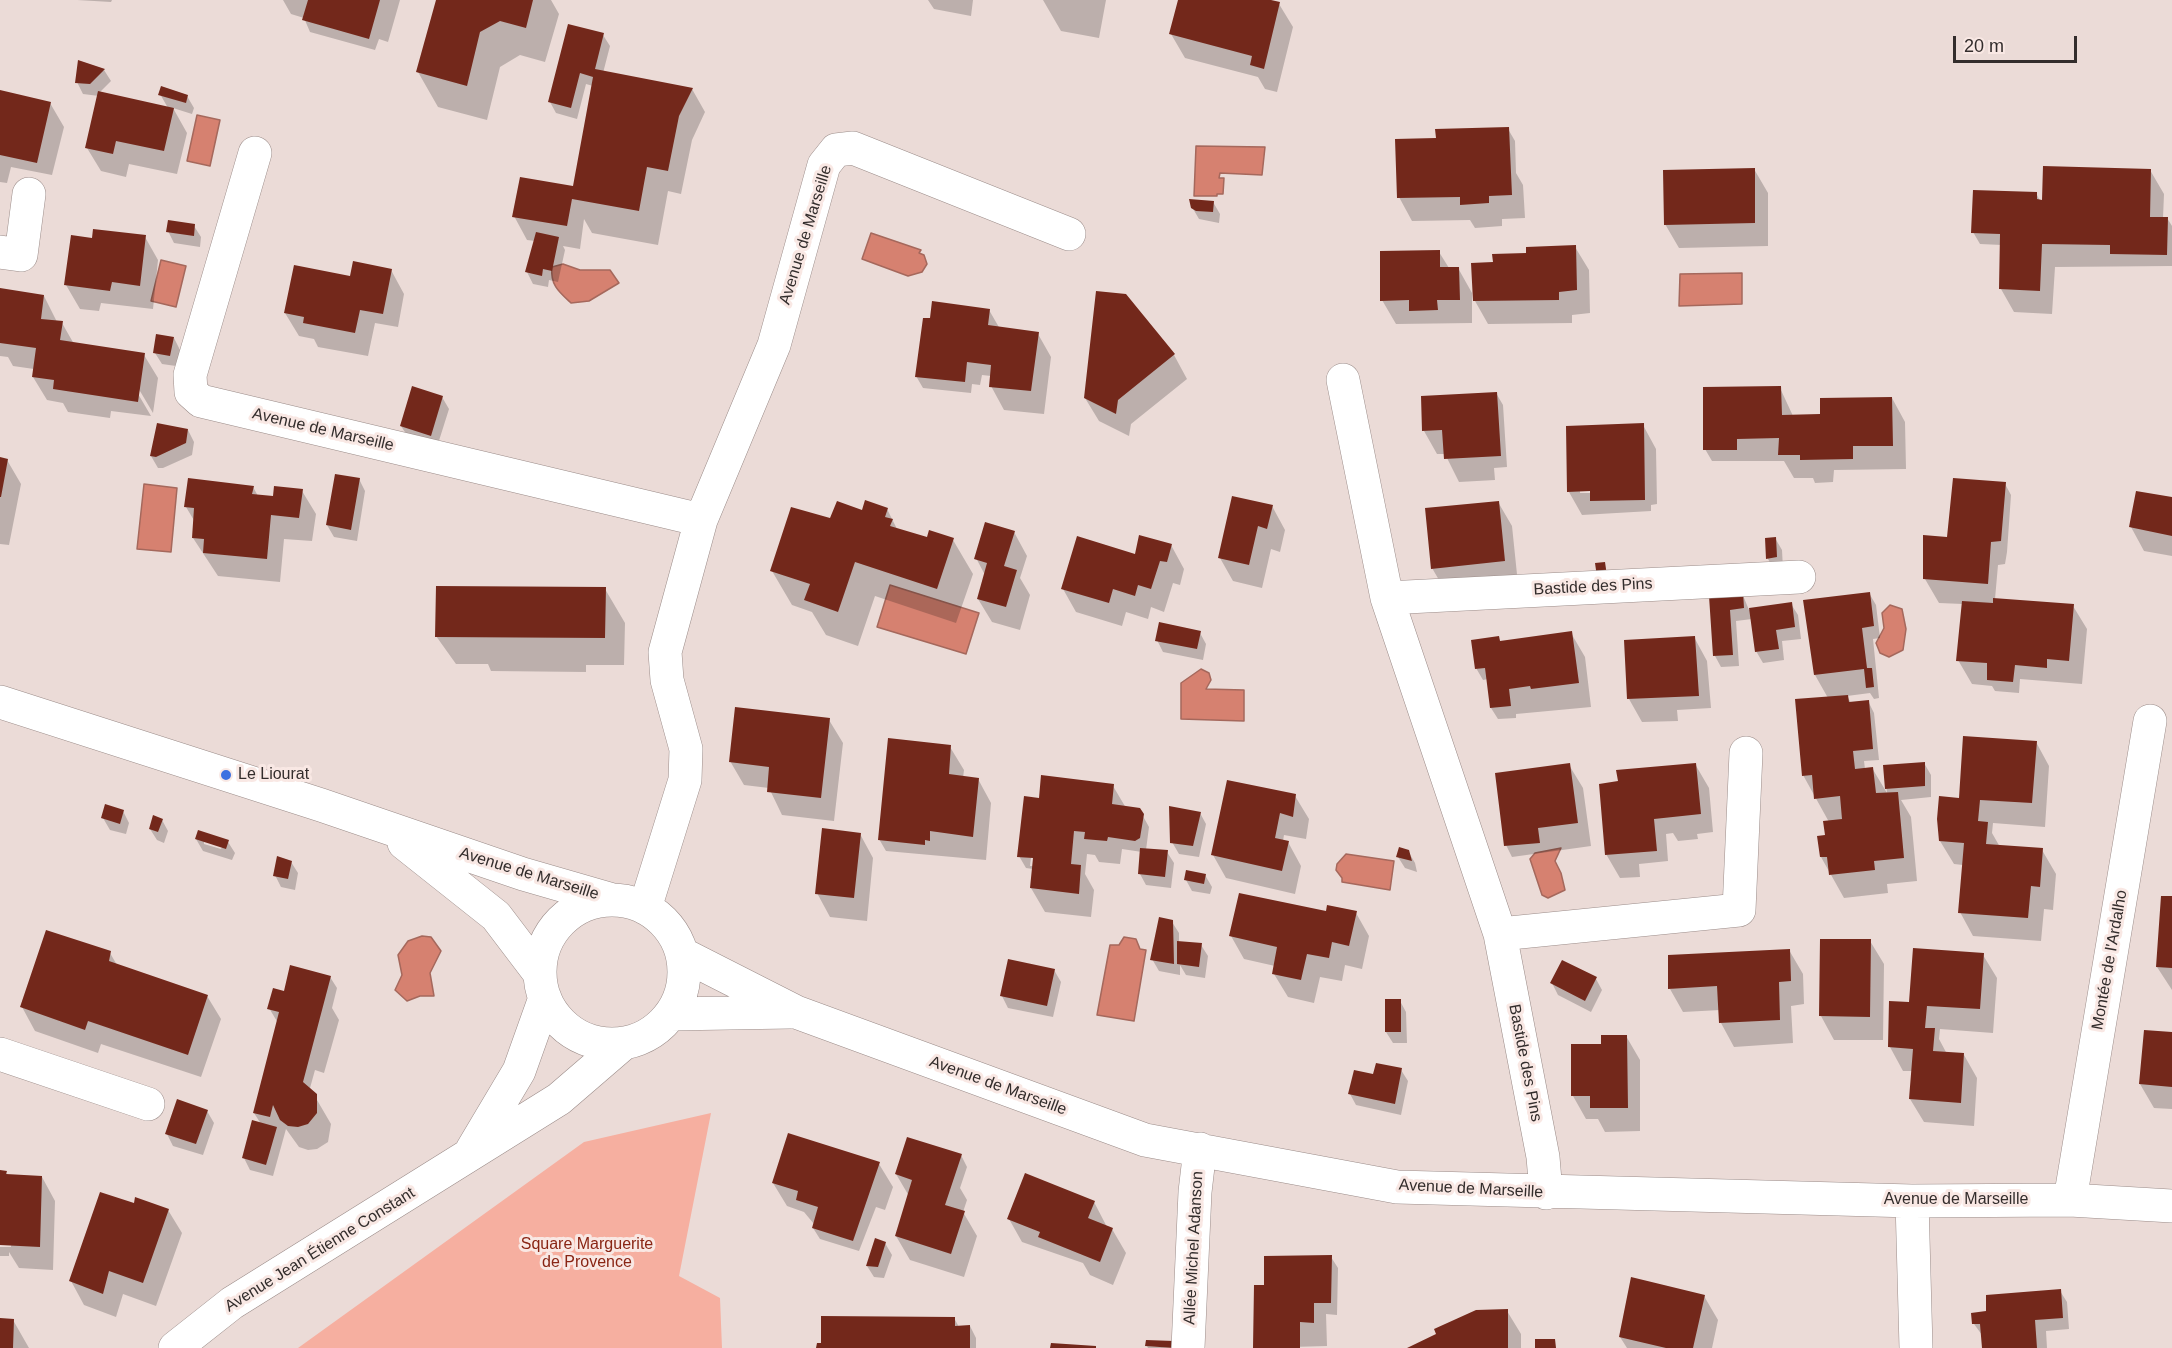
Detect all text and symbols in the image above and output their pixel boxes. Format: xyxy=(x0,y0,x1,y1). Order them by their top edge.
scale bar xyxy=(1956,24,2080,62)
text: 20 m xyxy=(1964,36,2004,56)
street label: Avenue de Marseille xyxy=(776,163,836,307)
street label: Avenue de Marseille xyxy=(250,404,396,456)
street label: Bastide des Pins xyxy=(1533,574,1653,600)
place label: Le Liourat xyxy=(238,765,309,785)
marker: Le Liourat xyxy=(219,768,233,782)
street label: Avenue de Marseille xyxy=(457,844,601,904)
street label: Montée de l'Ardalho xyxy=(2088,889,2132,1031)
street label: Bastide des Pins xyxy=(1504,1003,1546,1123)
street label: Avenue de Marseille xyxy=(927,1052,1069,1120)
street label: Allée Michel Adanson xyxy=(1180,1171,1208,1325)
street label: Avenue de Marseille xyxy=(1398,1176,1544,1202)
street label: Avenue Jean Étienne Constant xyxy=(221,1183,419,1317)
street label: Avenue de Marseille xyxy=(1884,1190,2028,1210)
park label: Square Marguerite de Provence xyxy=(521,1235,653,1273)

